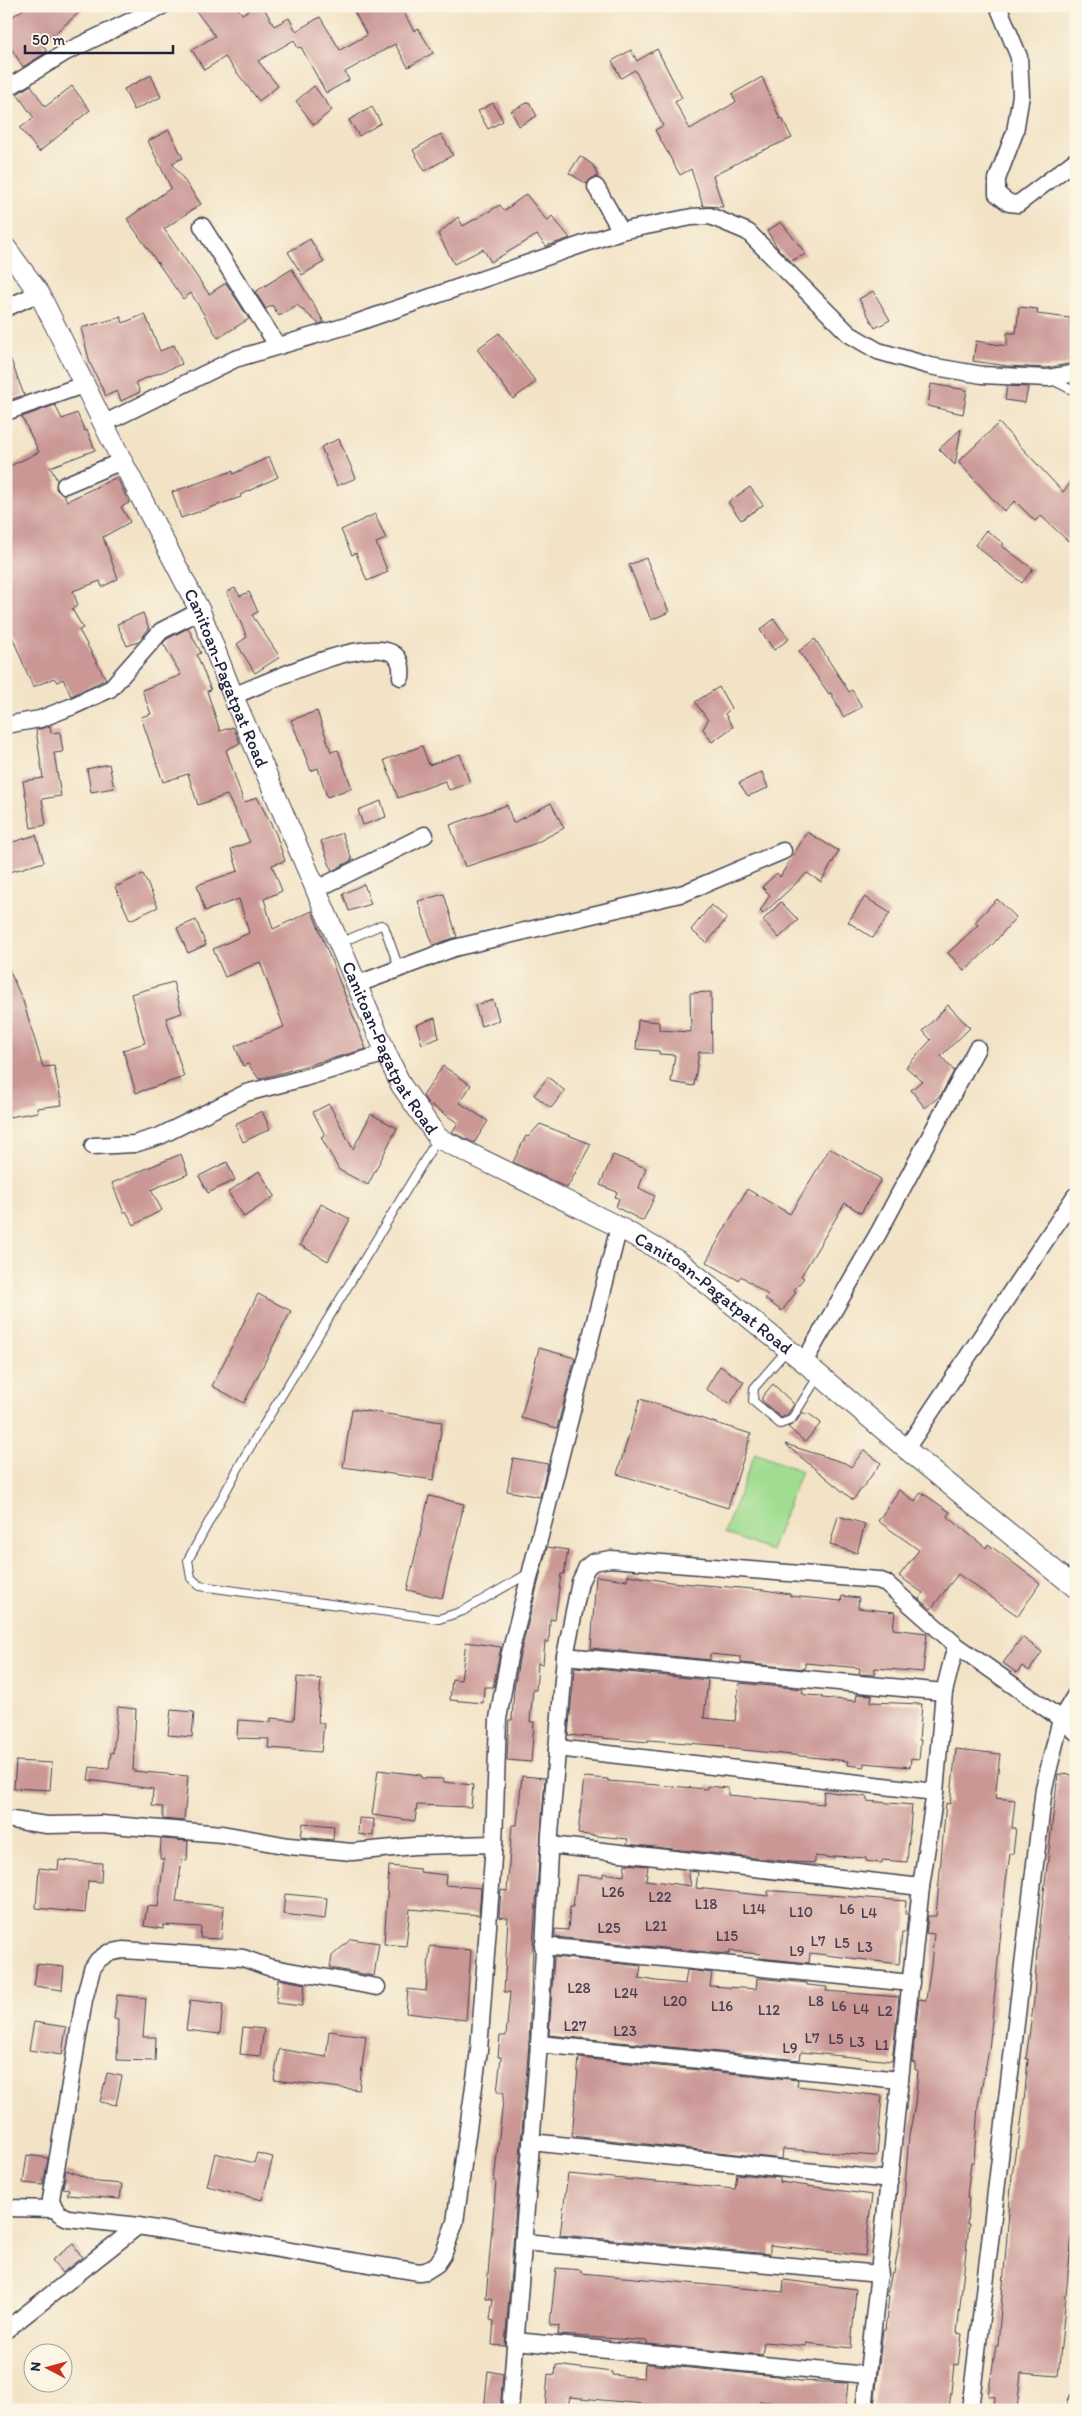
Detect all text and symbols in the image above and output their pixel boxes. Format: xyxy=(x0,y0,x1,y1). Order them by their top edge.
scale bar xyxy=(25,22,172,54)
text: 50 m xyxy=(32,31,65,49)
street label: Canitoan-Pagatpat Road xyxy=(179,585,273,771)
street label: Canitoan-Pagatpat Road xyxy=(337,958,443,1139)
street label: Canitoan-Pagatpat Road xyxy=(631,1227,797,1359)
house number: L26 xyxy=(601,1883,625,1901)
house number: L22 xyxy=(648,1888,672,1906)
house number: L18 xyxy=(695,1895,717,1913)
house number: L14 xyxy=(742,1900,766,1918)
house number: L6 xyxy=(839,1900,855,1918)
house number: L10 xyxy=(789,1903,813,1921)
house number: L4 xyxy=(861,1904,877,1922)
house number: L21 xyxy=(645,1917,667,1935)
house number: L25 xyxy=(597,1919,621,1937)
house number: L15 xyxy=(716,1927,738,1945)
house number: L7 xyxy=(810,1932,826,1950)
house number: L5 xyxy=(834,1934,850,1952)
house number: L3 xyxy=(857,1938,873,1956)
house number: L9 xyxy=(789,1942,805,1960)
house number: L28 xyxy=(567,1979,591,1997)
house number: L24 xyxy=(614,1984,638,2002)
house number: L20 xyxy=(663,1992,687,2010)
house number: L8 xyxy=(808,1992,824,2010)
house number: L16 xyxy=(711,1997,733,2015)
house number: L6 xyxy=(831,1997,847,2015)
house number: L4 xyxy=(853,2000,869,2018)
house number: L12 xyxy=(758,2001,780,2019)
house number: L2 xyxy=(877,2002,893,2020)
house number: L27 xyxy=(564,2017,587,2035)
house number: L23 xyxy=(613,2022,637,2040)
house number: L7 xyxy=(804,2029,820,2047)
house number: L5 xyxy=(828,2030,844,2048)
house number: L3 xyxy=(849,2033,865,2051)
house number: L1 xyxy=(875,2036,889,2054)
house number: L9 xyxy=(782,2039,798,2057)
north arrow xyxy=(22,2344,72,2394)
text: N xyxy=(27,2361,45,2372)

